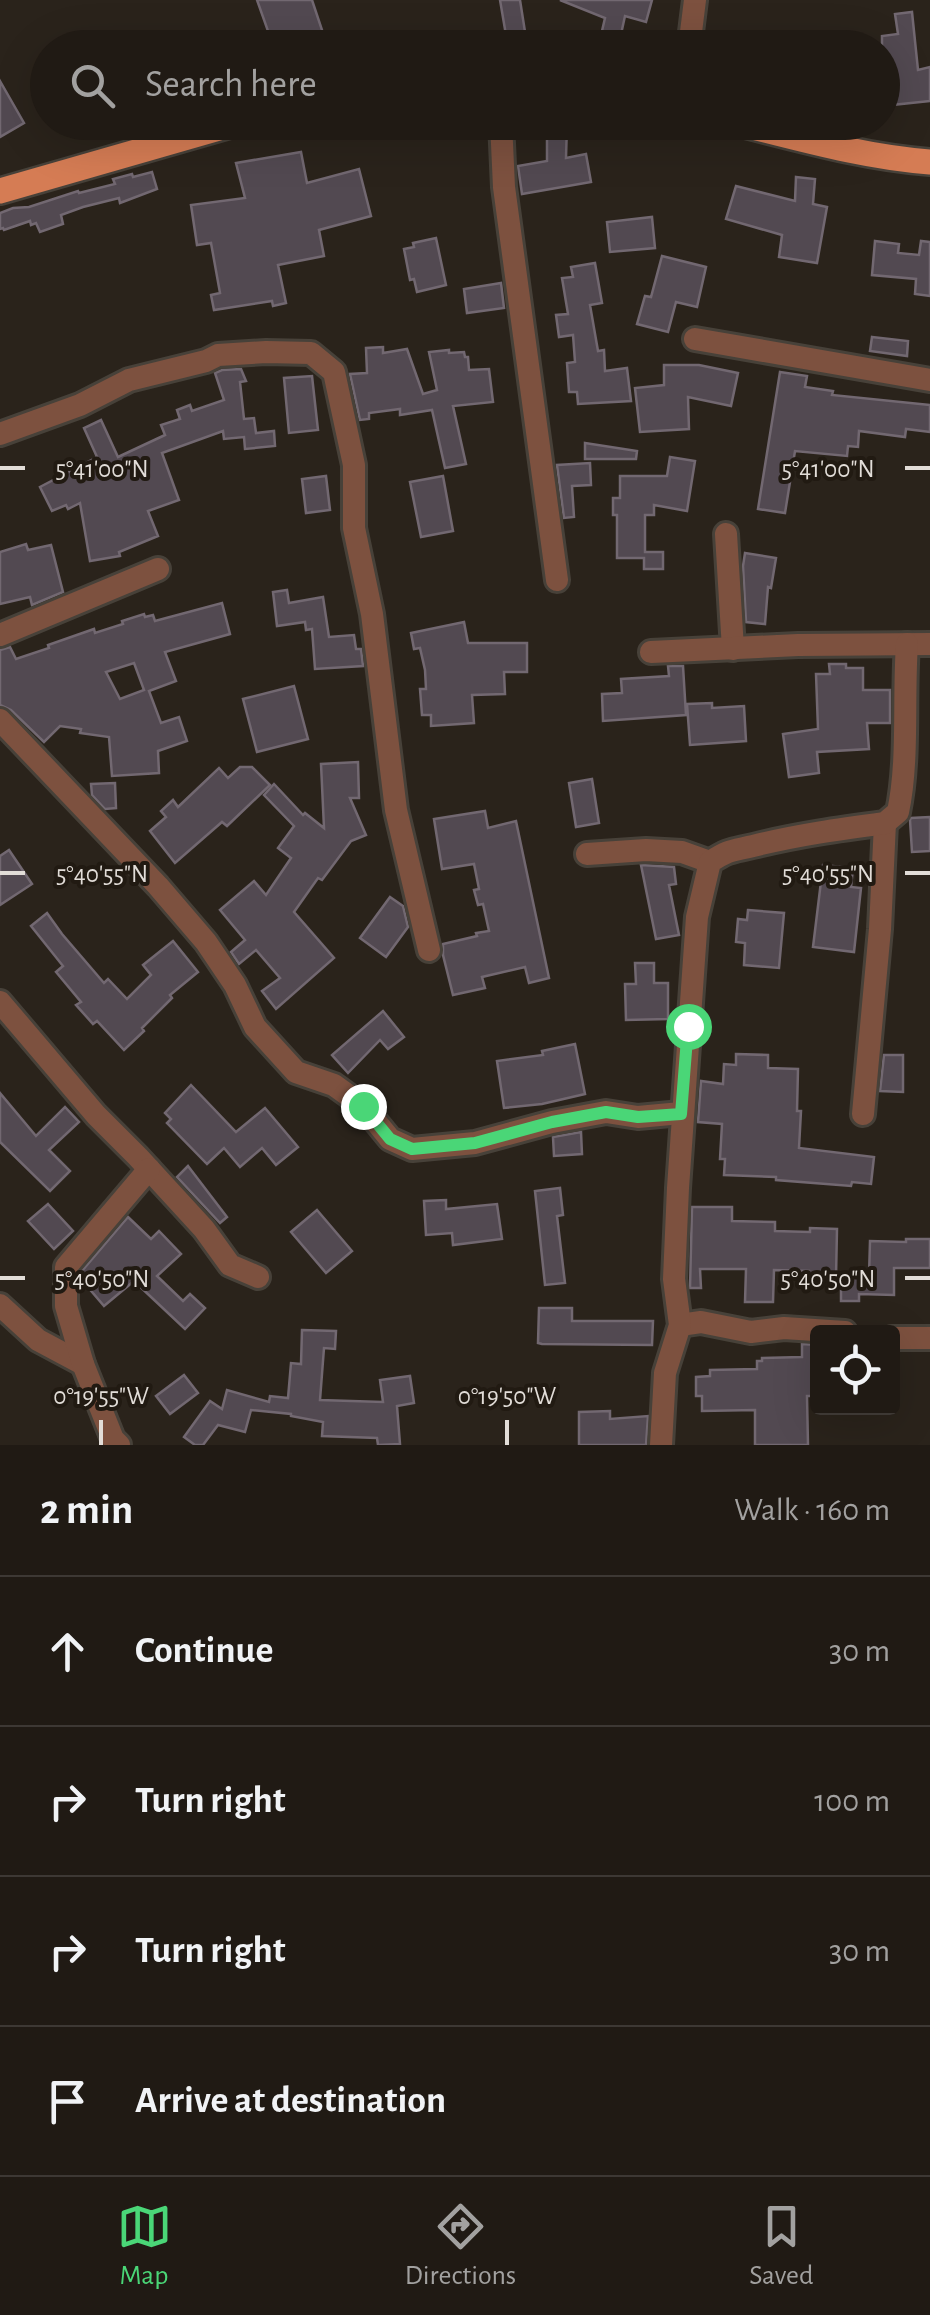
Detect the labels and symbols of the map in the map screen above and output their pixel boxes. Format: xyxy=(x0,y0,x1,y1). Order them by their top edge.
text: 5°41'00"N xyxy=(55,457,149,482)
text: 5°41'00"N xyxy=(781,457,875,482)
text: 5°40'55"N xyxy=(56,862,148,887)
text: 5°40'55"N xyxy=(782,862,874,887)
route start xyxy=(666,1004,712,1050)
route end xyxy=(341,1084,387,1130)
text: 5°40'50"N xyxy=(55,1267,149,1292)
text: 5°40'50"N xyxy=(781,1267,875,1292)
text: 0°19'55"W xyxy=(53,1384,149,1409)
text: 0°19'50"W xyxy=(458,1384,557,1409)

